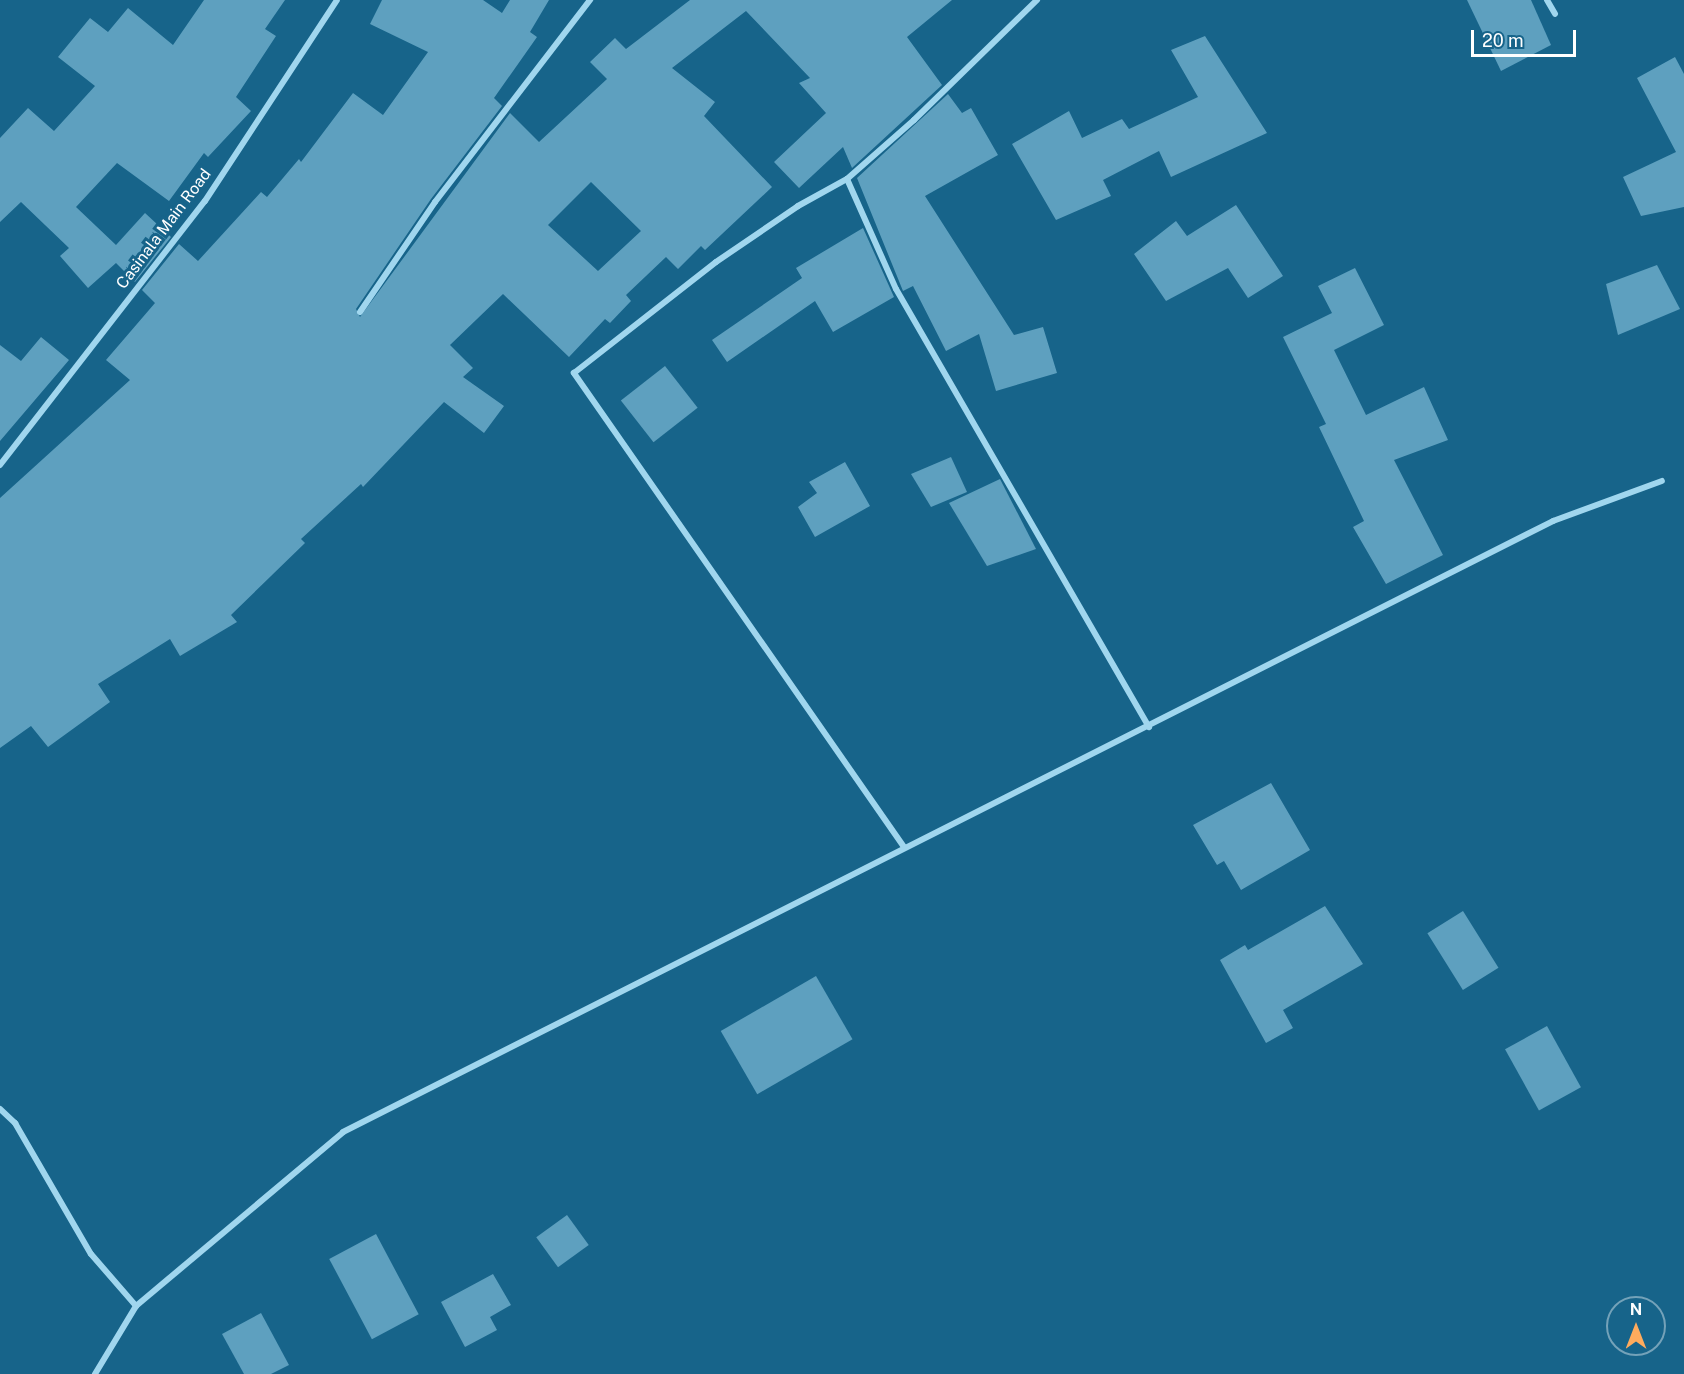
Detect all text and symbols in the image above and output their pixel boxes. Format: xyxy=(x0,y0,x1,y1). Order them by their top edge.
scale bar xyxy=(1474,18,1579,56)
text: 20 m xyxy=(1482,30,1524,51)
street label: Casinala Main Road xyxy=(113,165,215,293)
north arrow xyxy=(1606,1296,1666,1356)
text: N xyxy=(1630,1300,1642,1319)

